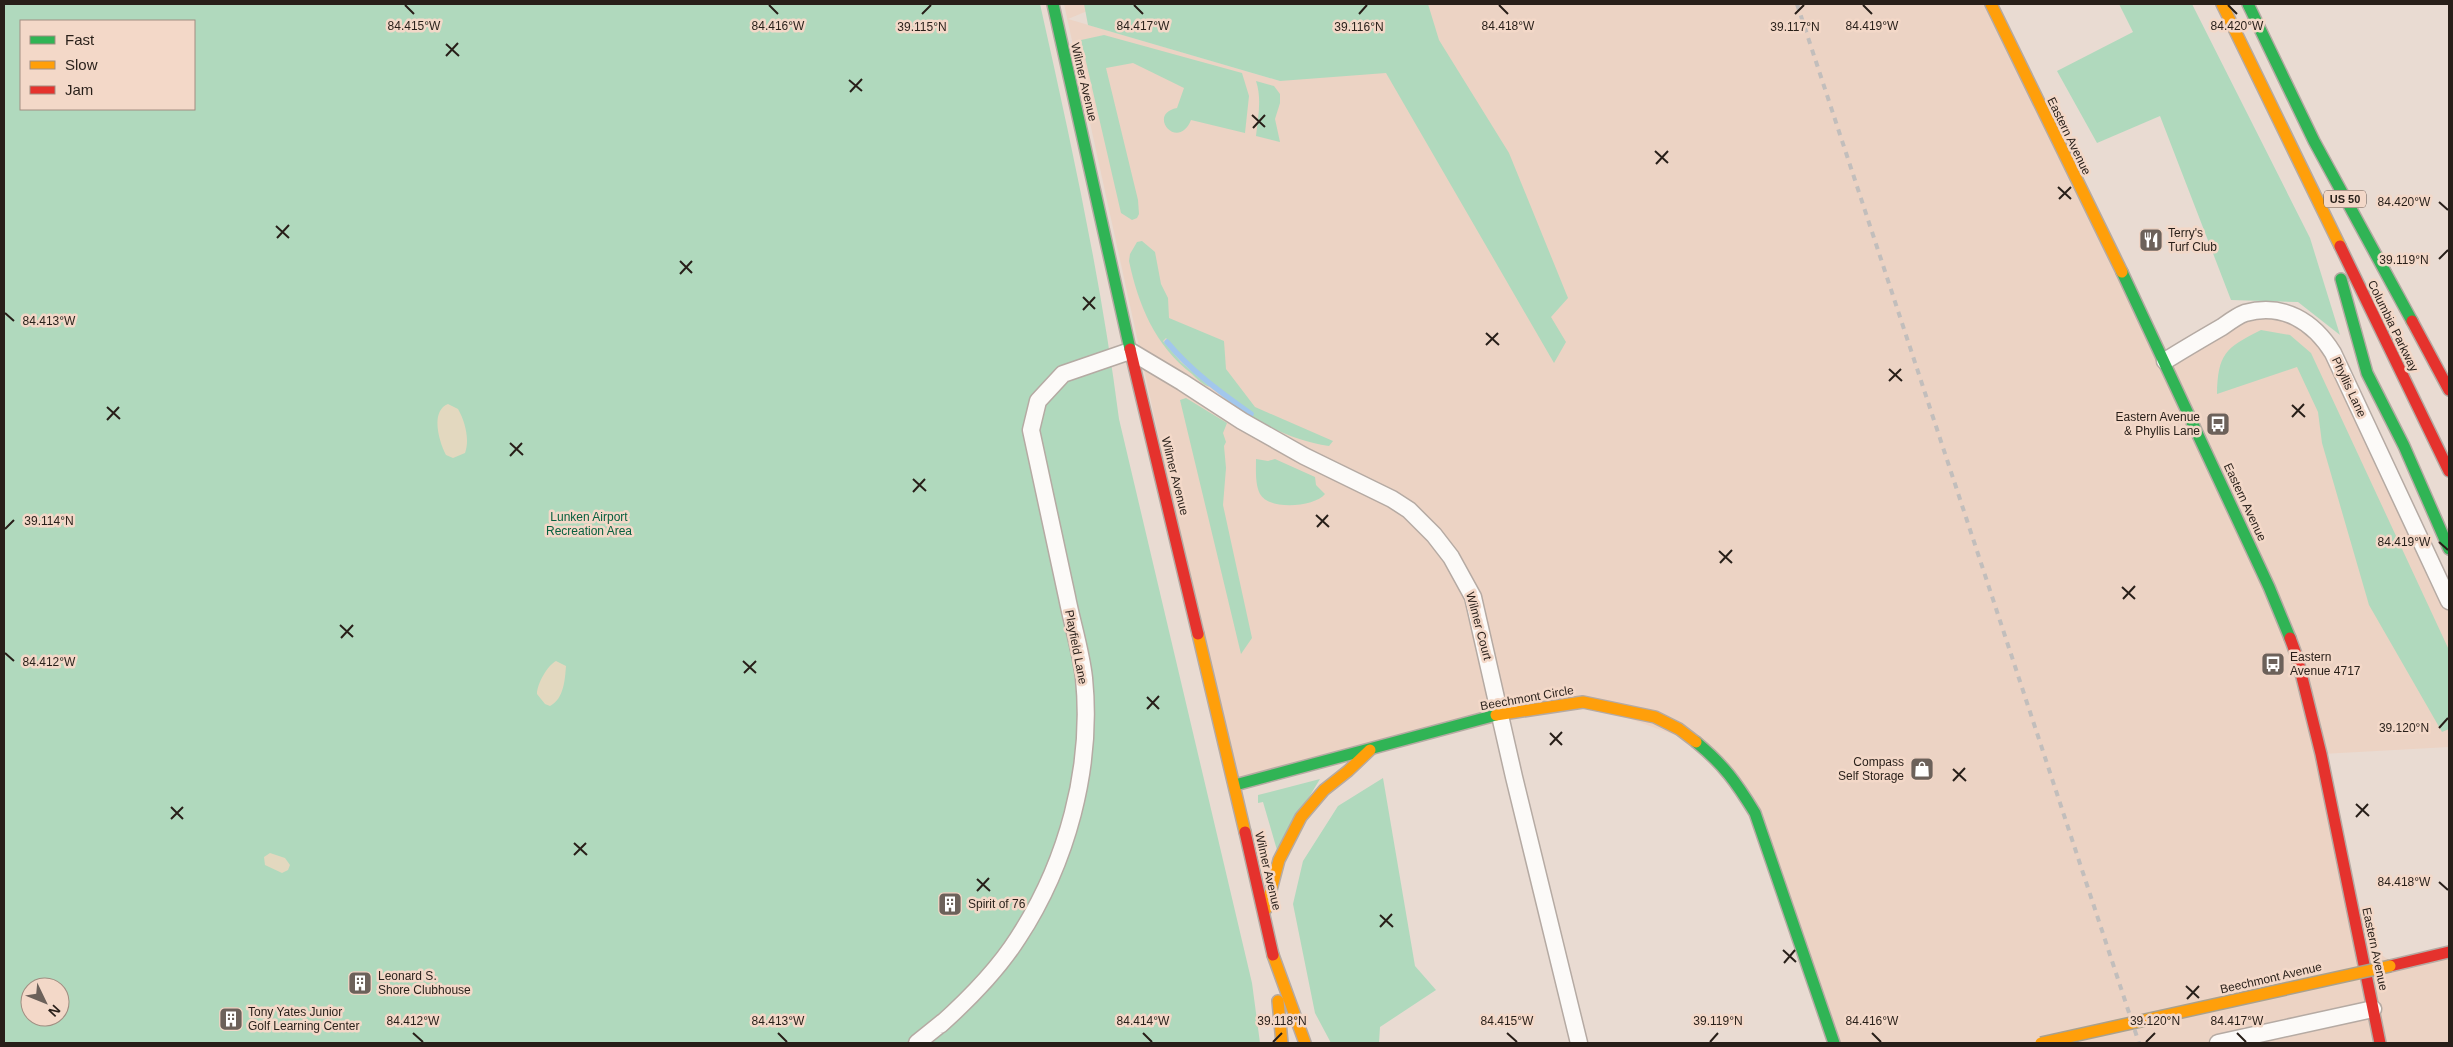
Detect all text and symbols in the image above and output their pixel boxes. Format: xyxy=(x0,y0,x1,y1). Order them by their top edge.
text: 84.415°W xyxy=(388,19,441,33)
text: 84.416°W xyxy=(752,19,805,33)
text: 84.417°W xyxy=(1117,19,1170,33)
text: 84.418°W xyxy=(1482,19,1535,33)
text: 84.419°W xyxy=(1846,19,1899,33)
text: 84.420°W xyxy=(2211,19,2264,33)
legend xyxy=(20,20,195,110)
text: 39.115°N xyxy=(897,20,947,34)
text: 39.116°N xyxy=(1334,20,1384,34)
text: 39.117°N xyxy=(1770,20,1820,34)
text: Fast xyxy=(65,31,95,48)
street label: Wilmer Avenue xyxy=(1068,41,1100,123)
text: Slow xyxy=(65,56,98,73)
text: Jam xyxy=(65,81,93,98)
street label: Eastern Avenue xyxy=(2044,95,2094,177)
road number: US 50 xyxy=(2324,190,2366,208)
text: 84.420°W xyxy=(2378,195,2431,209)
place label: Terry's Turf Club xyxy=(2168,226,2217,254)
restaurant icon: Terry's Turf Club xyxy=(2138,227,2164,253)
text: 39.119°N xyxy=(2379,253,2429,267)
street label: Columbia Parkway xyxy=(2365,278,2421,374)
text: 84.413°W xyxy=(23,314,76,328)
street label: Phyllis Lane xyxy=(2329,355,2369,420)
place label: Eastern Avenue & Phyllis Lane xyxy=(2115,410,2200,438)
bus stop icon: Eastern Avenue & Phyllis Lane xyxy=(2205,411,2231,437)
street label: Wilmer Avenue xyxy=(1158,435,1192,517)
street label: Eastern Avenue xyxy=(2221,461,2269,544)
park label: Lunken Airport Recreation Area xyxy=(546,510,632,538)
text: 39.114°N xyxy=(24,514,74,528)
text: 84.419°W xyxy=(2378,535,2431,549)
street label: Wilmer Court xyxy=(1463,590,1495,662)
street label: Playfield Lane xyxy=(1062,609,1090,686)
place label: Eastern Avenue 4717 xyxy=(2290,650,2361,678)
bus stop icon: Eastern Avenue 4717 xyxy=(2260,651,2286,677)
text: 84.412°W xyxy=(23,655,76,669)
street label: Beechmont Circle xyxy=(1479,683,1575,713)
text: 39.120°N xyxy=(2379,721,2429,735)
place label: Compass Self Storage xyxy=(1838,755,1904,783)
shop icon: Compass Self Storage xyxy=(1909,756,1935,782)
street label: Wilmer Avenue xyxy=(1252,830,1284,912)
text: 84.418°W xyxy=(2378,875,2431,889)
building icon: Spirit of 76 xyxy=(937,891,963,917)
place label: Spirit of 76 xyxy=(968,897,1026,911)
street label: Eastern Avenue xyxy=(2359,906,2391,992)
street label: Beechmont Avenue xyxy=(2219,959,2323,997)
place label: Leonard S. Shore Clubhouse xyxy=(378,969,471,997)
building icon: Leonard S. Shore Clubhouse xyxy=(347,970,373,996)
north arrow xyxy=(20,977,70,1027)
text: N xyxy=(45,1002,64,1020)
place label: Tony Yates Junior Golf Learning Center xyxy=(248,1005,359,1033)
building icon: Tony Yates Junior Golf Learning Center xyxy=(218,1006,244,1032)
text: 84.412°W xyxy=(387,1014,440,1028)
text: 84.413°W xyxy=(752,1014,805,1028)
text: 84.414°W xyxy=(1117,1014,1170,1028)
text: 39.118°N xyxy=(1257,1014,1307,1028)
text: 84.415°W xyxy=(1481,1014,1534,1028)
text: 39.119°N xyxy=(1693,1014,1743,1028)
text: 84.416°W xyxy=(1846,1014,1899,1028)
text: 39.120°N xyxy=(2130,1014,2180,1028)
text: 84.417°W xyxy=(2211,1014,2264,1028)

